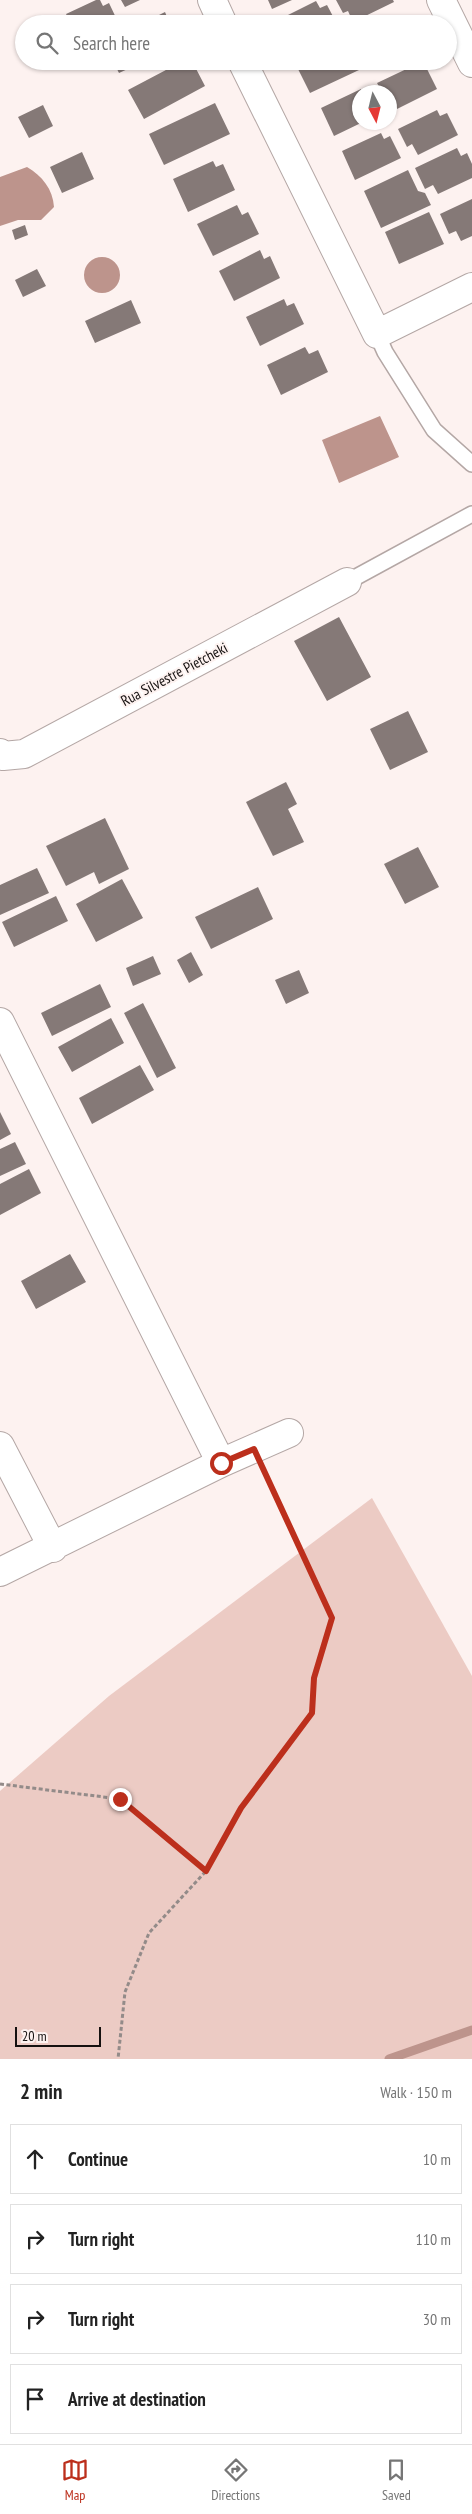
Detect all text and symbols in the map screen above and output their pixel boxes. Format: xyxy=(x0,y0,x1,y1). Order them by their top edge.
search box xyxy=(15,15,457,70)
icon: search xyxy=(33,29,61,57)
text: Search here xyxy=(73,31,150,55)
north arrow xyxy=(352,85,397,130)
street label: Rua Silvestre Pietcheki xyxy=(117,638,231,710)
route start xyxy=(210,1452,233,1475)
route end xyxy=(109,1788,132,1811)
scale bar xyxy=(15,2024,101,2047)
text: 20 m xyxy=(22,2027,47,2045)
text: 2 min xyxy=(20,2078,62,2105)
text: Walk · 150 m xyxy=(380,2082,452,2102)
icon: ahead xyxy=(21,2145,49,2173)
text: Continue xyxy=(68,2147,128,2171)
text: 10 m xyxy=(423,2149,451,2169)
icon: right xyxy=(21,2225,49,2253)
text: Turn right xyxy=(68,2227,134,2251)
text: 110 m xyxy=(416,2229,451,2249)
icon: right xyxy=(21,2305,49,2333)
text: Turn right xyxy=(68,2307,134,2331)
text: 30 m xyxy=(423,2309,451,2329)
icon: arrive xyxy=(21,2385,49,2413)
text: Arrive at destination xyxy=(68,2387,206,2411)
tab: Map xyxy=(61,2456,89,2504)
tab: Directions xyxy=(211,2456,260,2504)
tab: Saved xyxy=(382,2456,411,2504)

